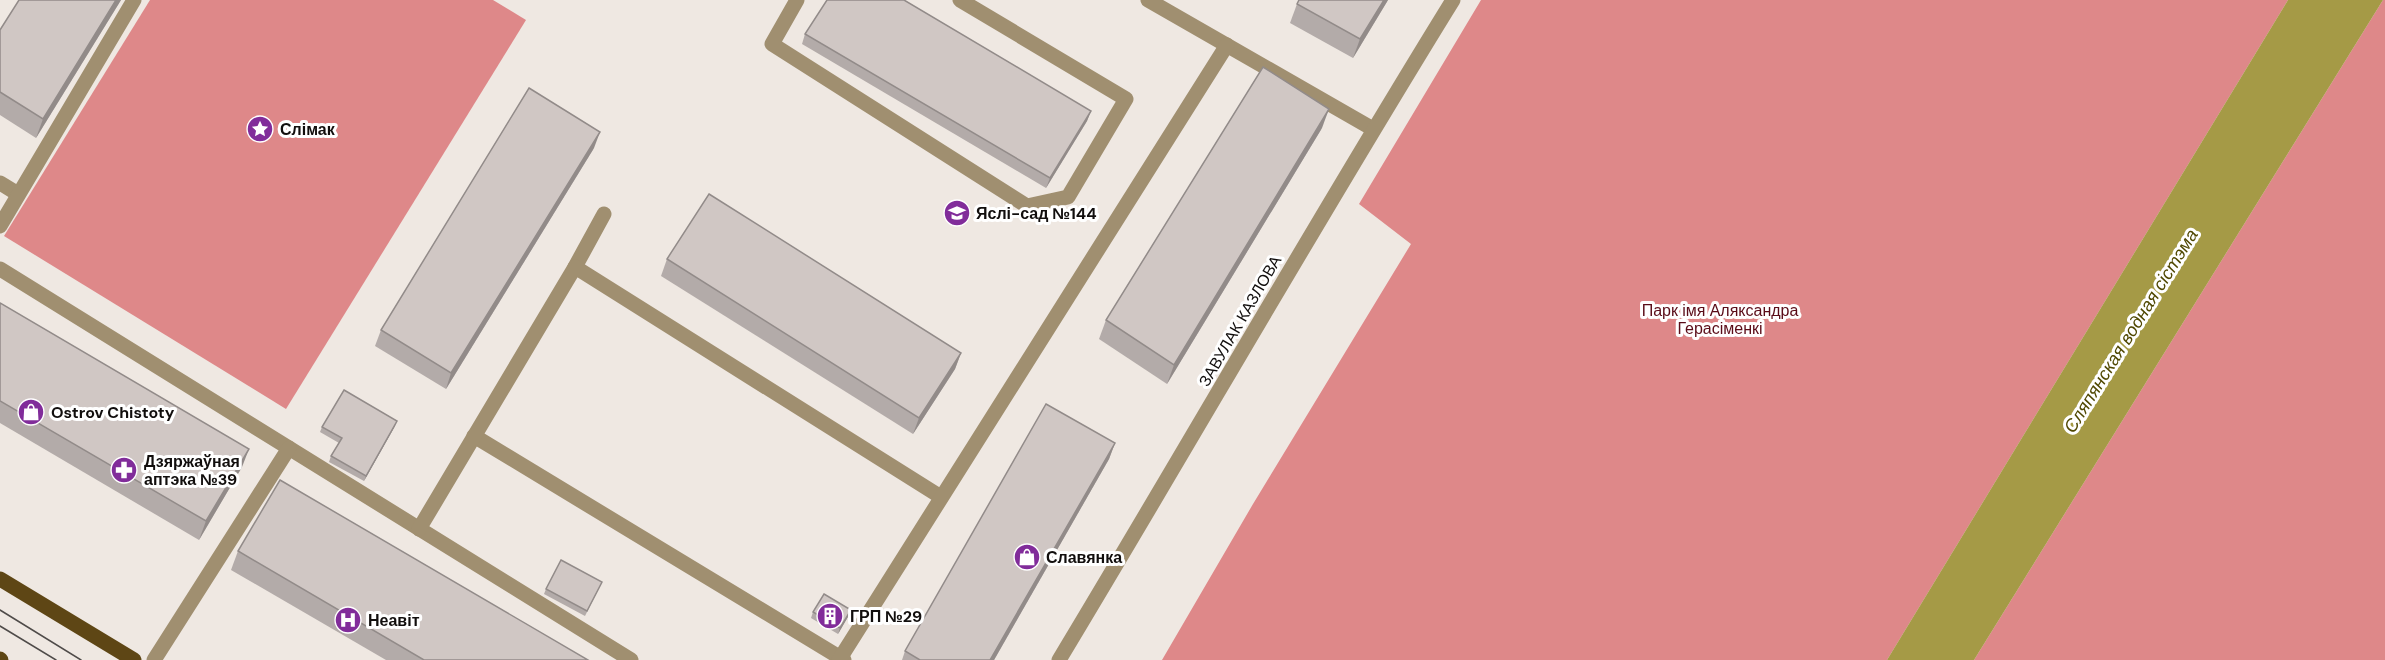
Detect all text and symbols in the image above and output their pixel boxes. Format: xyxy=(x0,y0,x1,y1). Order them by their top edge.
place icon: Слімак xyxy=(245,114,275,144)
place label: Слімак xyxy=(280,119,336,140)
school or university icon: Яслі-сад №144 xyxy=(942,198,972,228)
place label: Яслі-сад №144 xyxy=(976,203,1097,224)
water label: Сляпянская водная сістэма xyxy=(2058,225,2204,437)
street label: ЗАВУЛАК КАЗЛОВА xyxy=(1194,251,1286,390)
park label: Парк імя Аляксандра Герасіменкі xyxy=(1642,300,1798,339)
shop icon: Ostrov Chistoty xyxy=(16,397,46,427)
place label: Ostrov Chistoty xyxy=(51,402,175,423)
place label: Дзяржаўная аптэка №39 xyxy=(144,451,240,490)
pharmacy icon: Дзяржаўная аптэка №39 xyxy=(109,455,139,485)
shop icon: Славянка xyxy=(1012,542,1042,572)
place label: Славянка xyxy=(1046,547,1122,568)
building icon: ГРП №29 xyxy=(815,601,845,631)
hospital icon: Неавіт xyxy=(333,605,363,635)
place label: ГРП №29 xyxy=(850,606,922,627)
place label: Неавіт xyxy=(368,610,420,631)

